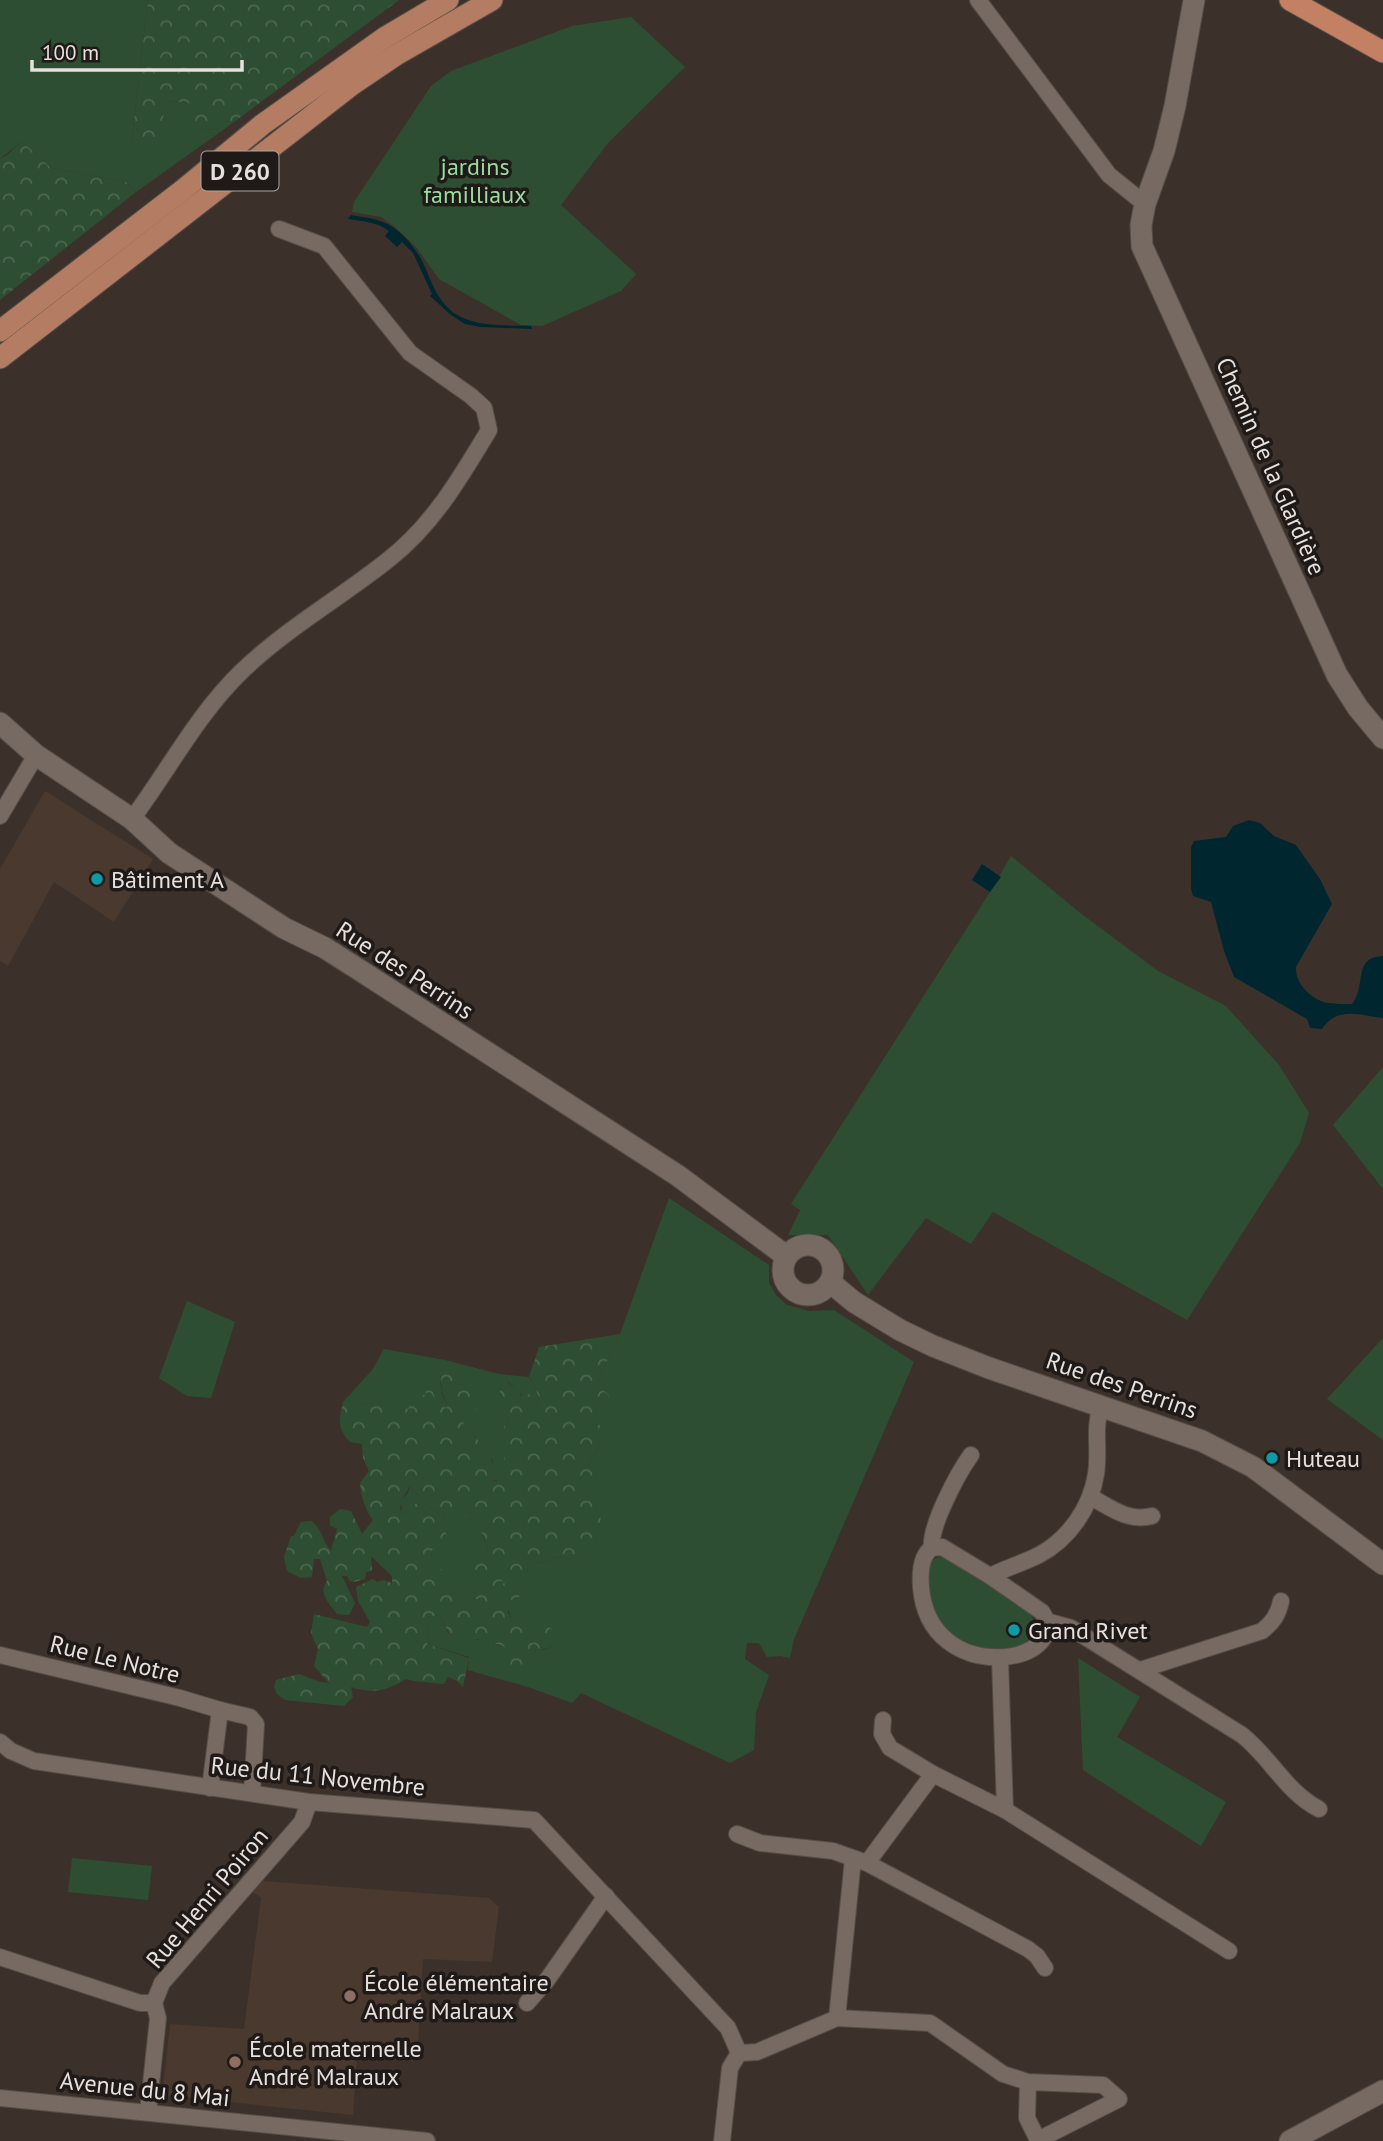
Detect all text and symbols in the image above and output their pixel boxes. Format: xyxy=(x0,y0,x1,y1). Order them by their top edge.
scale bar xyxy=(32,28,242,72)
text: 100 m xyxy=(42,39,99,66)
park label: jardins familliaux xyxy=(423,151,527,210)
road number: D 260 xyxy=(202,152,278,190)
street label: Chemin de la Glardière xyxy=(1209,352,1333,580)
place label: Bâtiment A xyxy=(111,864,224,895)
marker: Bâtiment A xyxy=(89,871,105,887)
street label: Rue des Perrins xyxy=(330,914,480,1026)
street label: Rue des Perrins xyxy=(1042,1345,1202,1425)
place label: Huteau xyxy=(1286,1443,1360,1474)
marker: Huteau xyxy=(1264,1450,1280,1466)
place label: Grand Rivet xyxy=(1028,1615,1148,1646)
marker: Grand Rivet xyxy=(1006,1622,1022,1638)
street label: Rue Le Notre xyxy=(47,1628,183,1690)
street label: Rue du 11 Novembre xyxy=(209,1749,427,1803)
street label: Rue Henri Poiron xyxy=(139,1821,275,1975)
place label: École élémentaire André Malraux xyxy=(364,1967,549,2026)
marker: École élémentaire André Malraux xyxy=(342,1988,358,2004)
place label: École maternelle André Malraux xyxy=(249,2033,422,2092)
marker: École maternelle André Malraux xyxy=(227,2054,243,2070)
street label: Avenue du 8 Mai xyxy=(59,2065,231,2113)

